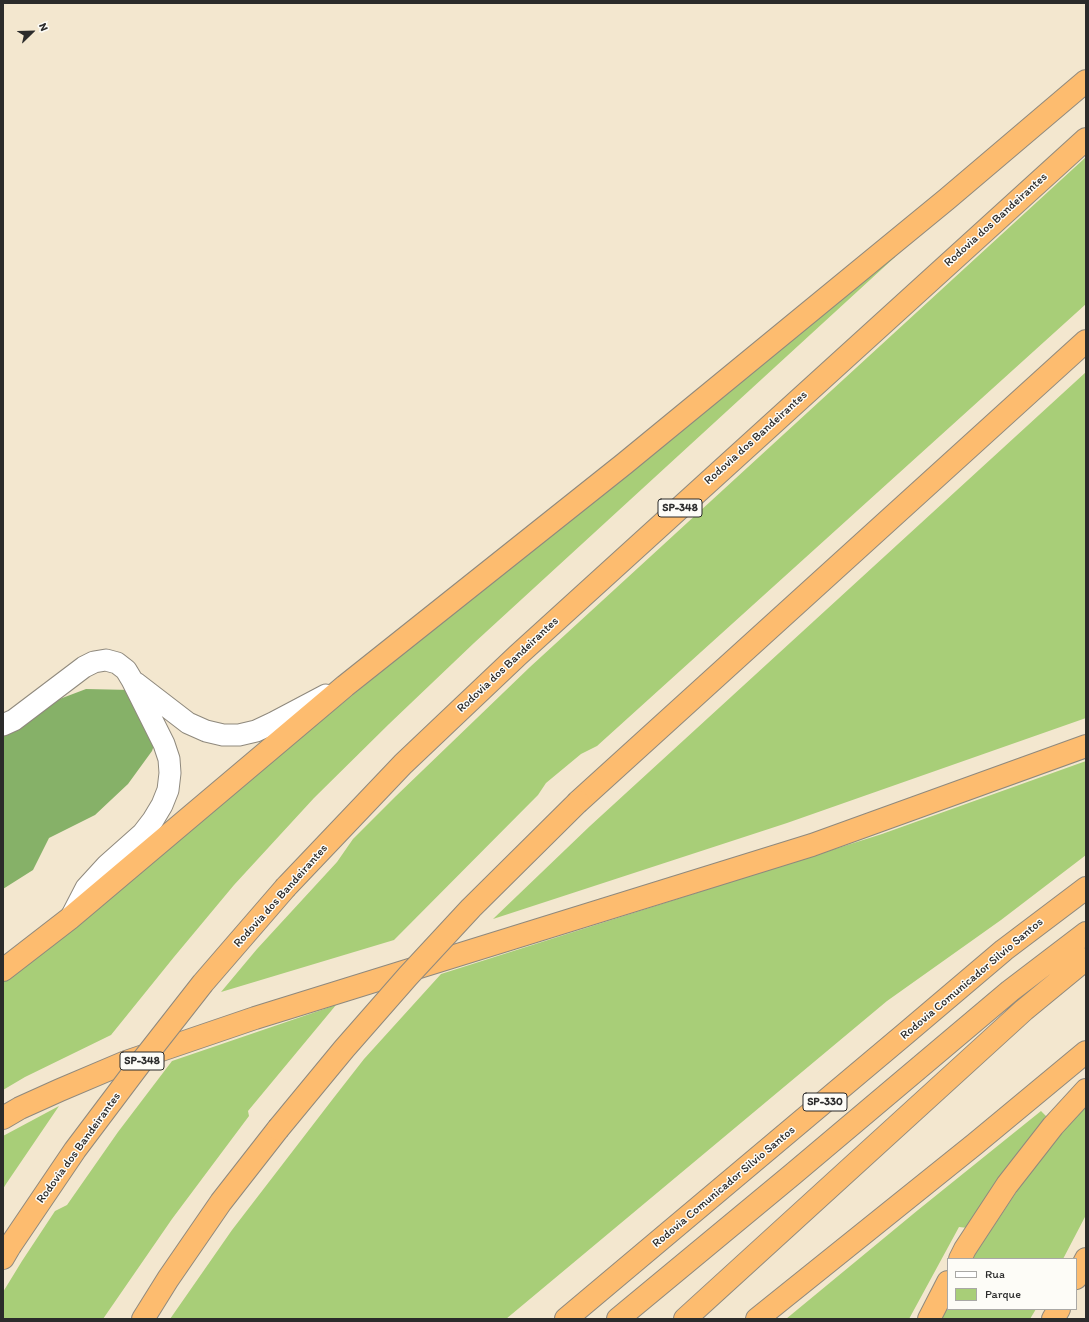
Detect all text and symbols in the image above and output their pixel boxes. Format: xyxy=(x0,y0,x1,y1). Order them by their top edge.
north arrow xyxy=(12,12,52,52)
text: N xyxy=(36,21,51,33)
street label: Rodovia dos Bandeirantes xyxy=(941,170,1051,270)
street label: Rodovia dos Bandeirantes xyxy=(701,388,811,488)
road number: SP-348 xyxy=(658,499,702,517)
street label: Rodovia dos Bandeirantes xyxy=(454,614,562,716)
street label: Rodovia dos Bandeirantes xyxy=(231,841,331,951)
street label: Rodovia Comunicador Silvio Santos xyxy=(898,915,1046,1043)
road number: SP-348 xyxy=(120,1052,164,1070)
street label: Rodovia dos Bandeirantes xyxy=(34,1090,124,1206)
road number: SP-330 xyxy=(803,1093,847,1111)
street label: Rodovia Comunicador Silvio Santos xyxy=(650,1123,798,1251)
legend xyxy=(947,1258,1077,1310)
text: Rua xyxy=(985,1267,1005,1281)
text: Parque xyxy=(985,1287,1021,1301)

